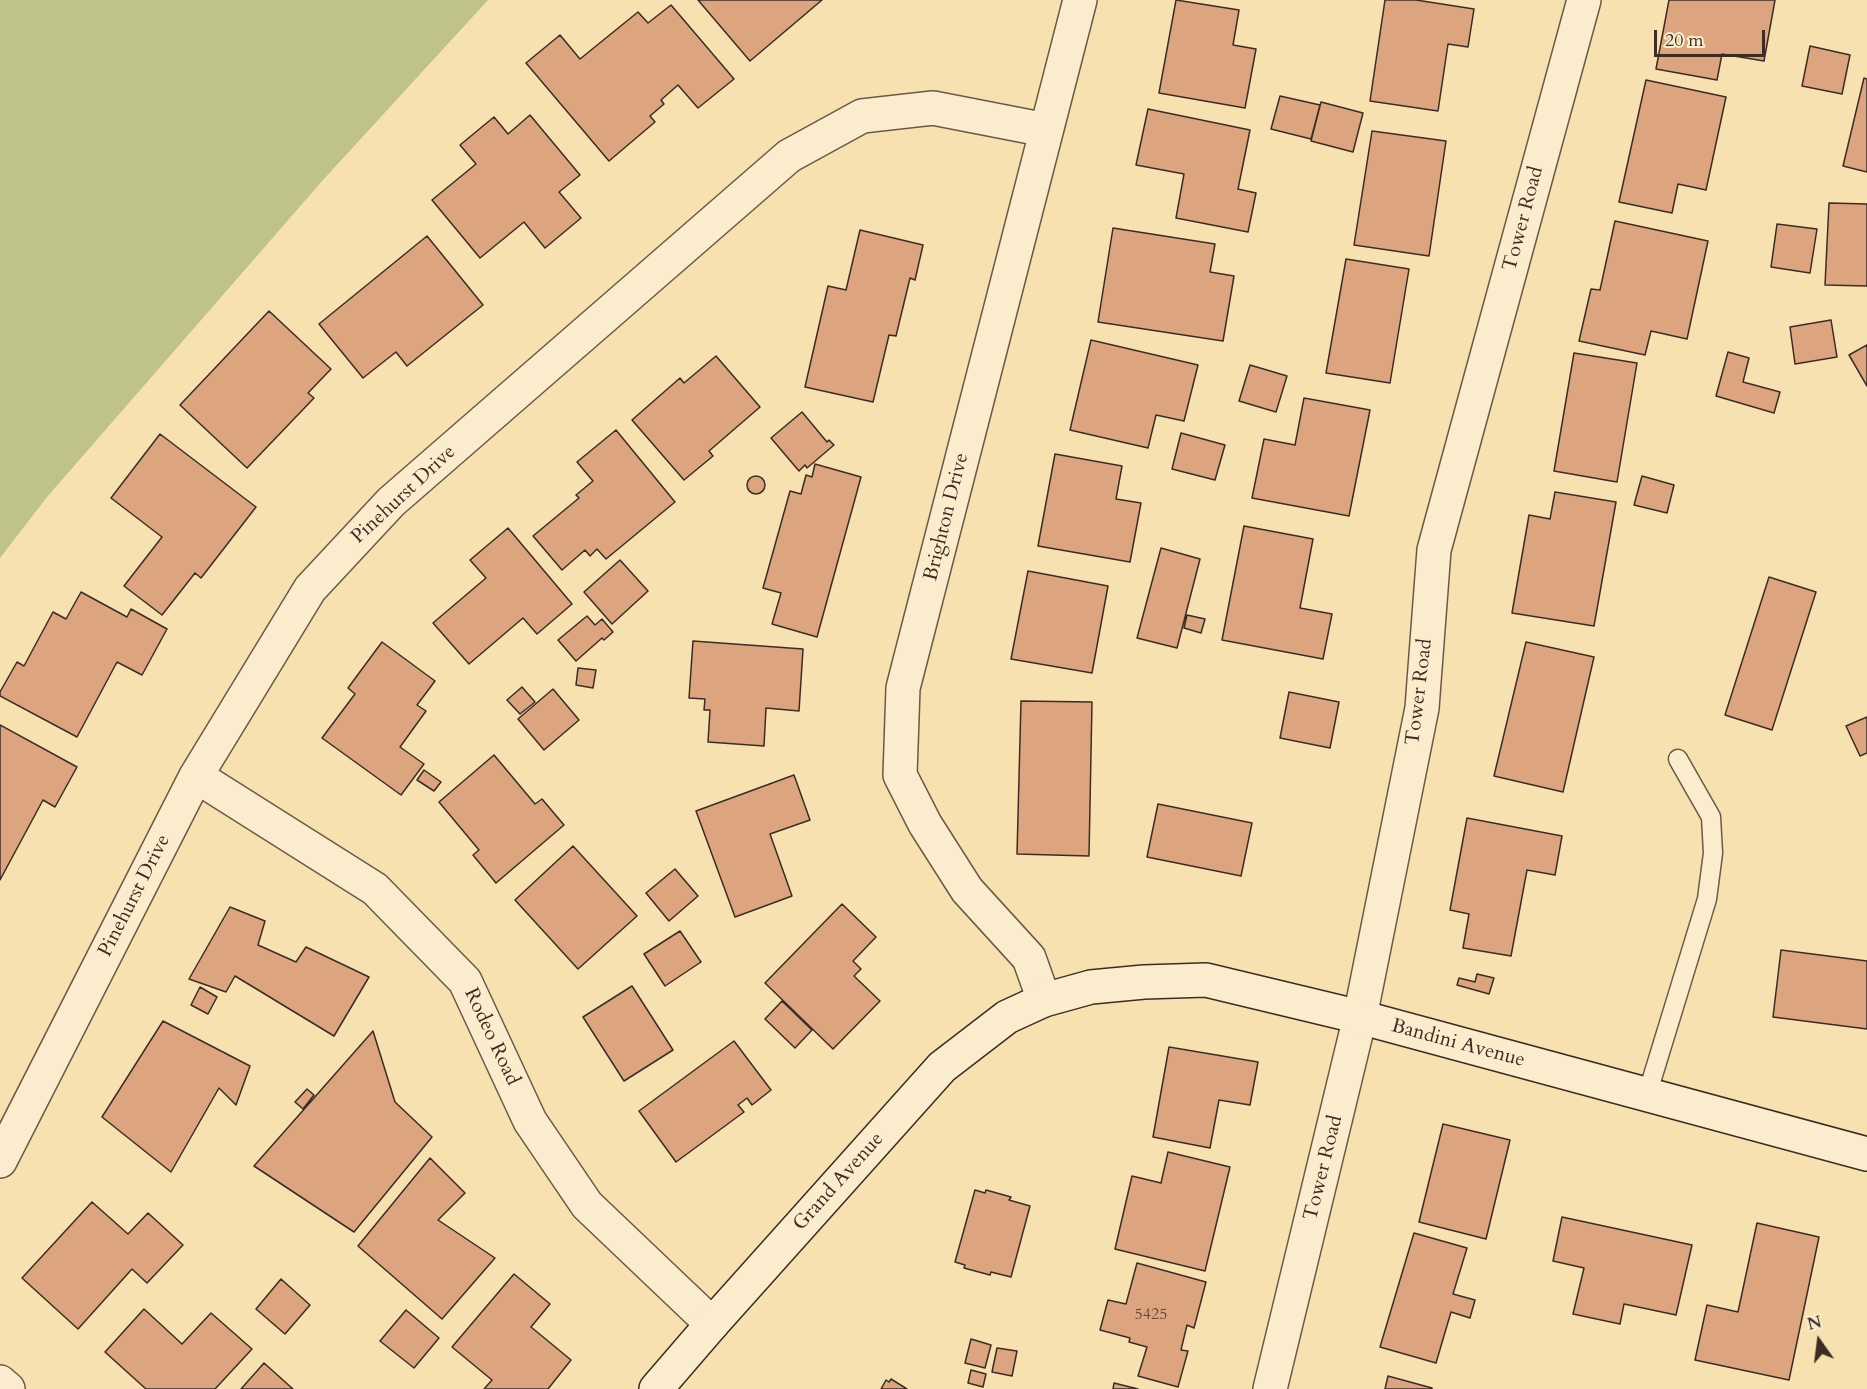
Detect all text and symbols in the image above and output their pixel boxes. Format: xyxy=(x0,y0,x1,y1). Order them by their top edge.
scale bar xyxy=(1657,18,1768,56)
text: 20 m xyxy=(1665,28,1704,53)
street label: Tower Road xyxy=(1499,164,1549,274)
street label: Pinehurst Drive xyxy=(347,441,461,549)
street label: Brighton Drive xyxy=(920,451,974,583)
street label: Tower Road xyxy=(1402,637,1438,747)
street label: Pinehurst Drive xyxy=(94,831,176,961)
street label: Rodeo Road xyxy=(458,985,524,1089)
street label: Bandini Avenue xyxy=(1389,1015,1527,1073)
street label: Tower Road xyxy=(1299,1113,1349,1223)
street label: Grand Avenue xyxy=(789,1128,889,1236)
house number: 5425 xyxy=(1135,1305,1167,1325)
north arrow xyxy=(1789,1311,1849,1371)
text: N xyxy=(1805,1311,1824,1336)

